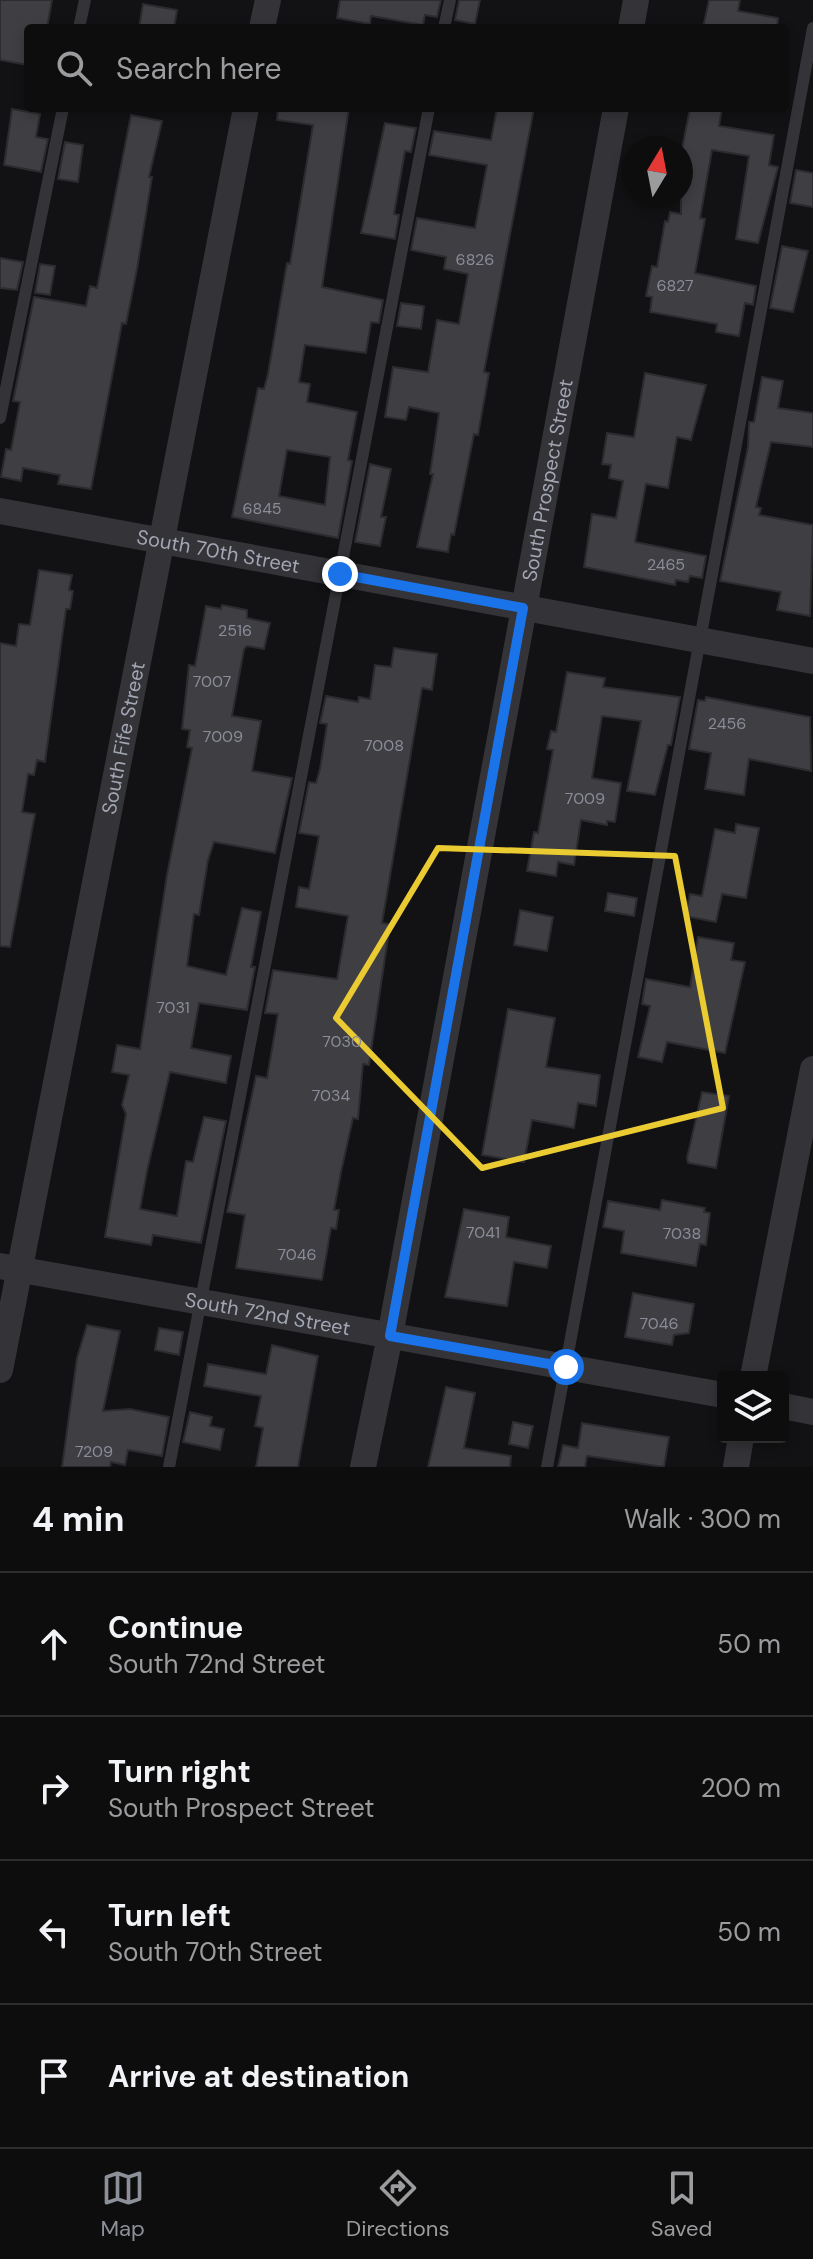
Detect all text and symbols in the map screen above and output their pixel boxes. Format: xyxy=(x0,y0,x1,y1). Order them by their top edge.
search box xyxy=(24,24,789,112)
icon: search xyxy=(52,46,96,90)
text: Search here xyxy=(116,49,282,88)
north arrow xyxy=(621,136,693,208)
house number: 6826 xyxy=(456,249,494,270)
house number: 6827 xyxy=(657,275,694,296)
street label: South Prospect Street xyxy=(516,377,579,583)
house number: 6845 xyxy=(242,498,282,519)
street label: South 70th Street xyxy=(135,524,302,579)
house number: 2465 xyxy=(647,554,685,575)
route end xyxy=(322,556,358,592)
house number: 2516 xyxy=(218,620,252,641)
street label: South Fife Street xyxy=(96,659,151,816)
house number: 7007 xyxy=(193,671,231,692)
house number: 2456 xyxy=(708,713,746,734)
house number: 7009 xyxy=(203,726,243,747)
house number: 7008 xyxy=(364,735,404,756)
house number: 7009 xyxy=(565,788,605,809)
house number: 7031 xyxy=(156,997,190,1018)
house number: 7030 xyxy=(322,1031,362,1052)
house number: 7034 xyxy=(312,1085,351,1106)
house number: 7041 xyxy=(466,1222,500,1243)
house number: 7038 xyxy=(663,1223,701,1244)
house number: 7046 xyxy=(277,1244,317,1265)
street label: South 72nd Street xyxy=(183,1286,353,1341)
house number: 7046 xyxy=(639,1313,679,1334)
route start xyxy=(548,1349,584,1385)
map controls xyxy=(717,1371,789,1443)
button: layers xyxy=(717,1371,789,1443)
house number: 7209 xyxy=(75,1441,113,1462)
text: 4 min xyxy=(32,1497,124,1542)
text: Walk · 300 m xyxy=(624,1502,781,1536)
text: Continue xyxy=(108,1608,243,1647)
icon: ahead xyxy=(32,1622,76,1666)
text: 50 m xyxy=(717,1627,781,1661)
text: South 72nd Street xyxy=(108,1647,325,1681)
text: Turn right xyxy=(108,1752,251,1791)
icon: right xyxy=(32,1766,76,1810)
text: 200 m xyxy=(701,1771,781,1805)
text: South Prospect Street xyxy=(108,1791,374,1825)
text: Turn left xyxy=(108,1896,231,1935)
icon: left xyxy=(32,1910,76,1954)
text: 50 m xyxy=(717,1915,781,1949)
text: South 70th Street xyxy=(108,1935,323,1969)
icon: arrive xyxy=(32,2054,76,2098)
text: Arrive at destination xyxy=(108,2057,409,2096)
tab: Map xyxy=(101,2166,145,2243)
tab: Directions xyxy=(346,2166,450,2243)
tab: Saved xyxy=(651,2166,712,2243)

